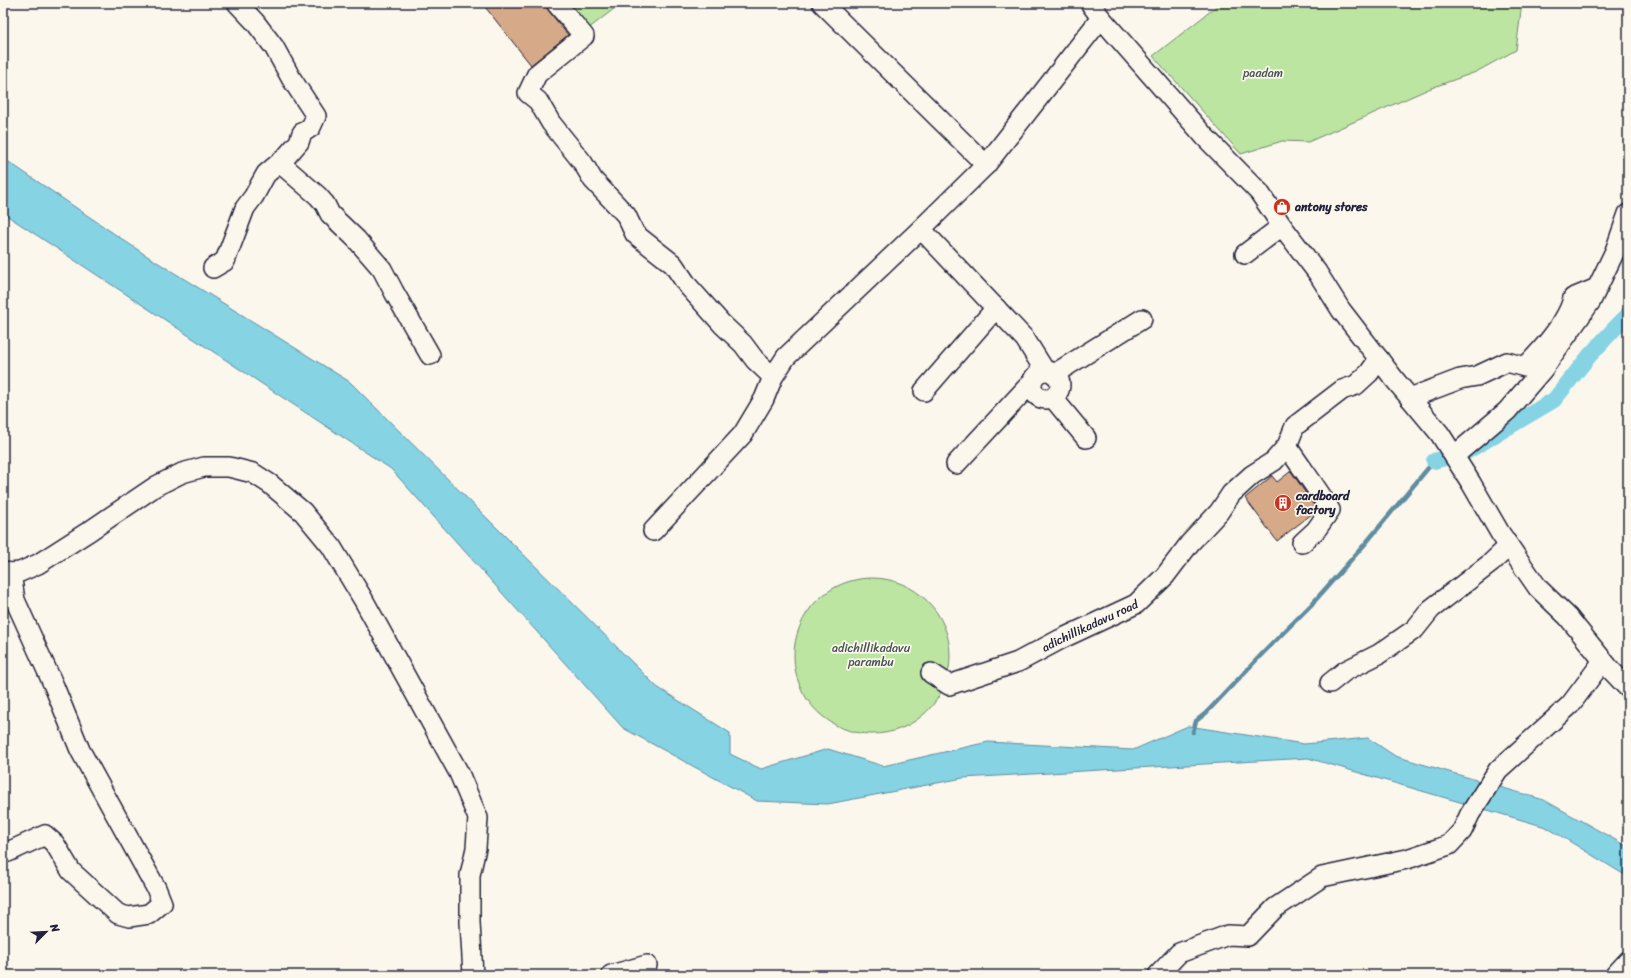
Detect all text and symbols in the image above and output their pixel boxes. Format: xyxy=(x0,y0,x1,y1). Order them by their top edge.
park label: paadam xyxy=(1242,62,1283,84)
place label: antony stores xyxy=(1294,196,1368,218)
shop icon: antony stores xyxy=(1272,197,1292,217)
place label: cardboard factory xyxy=(1295,485,1351,521)
building icon: cardboard factory xyxy=(1273,493,1293,513)
street label: adichillikadavu road xyxy=(1038,593,1144,658)
park label: adichillikadavu parambu xyxy=(832,637,911,673)
north arrow xyxy=(26,912,66,952)
text: N xyxy=(44,920,65,936)

